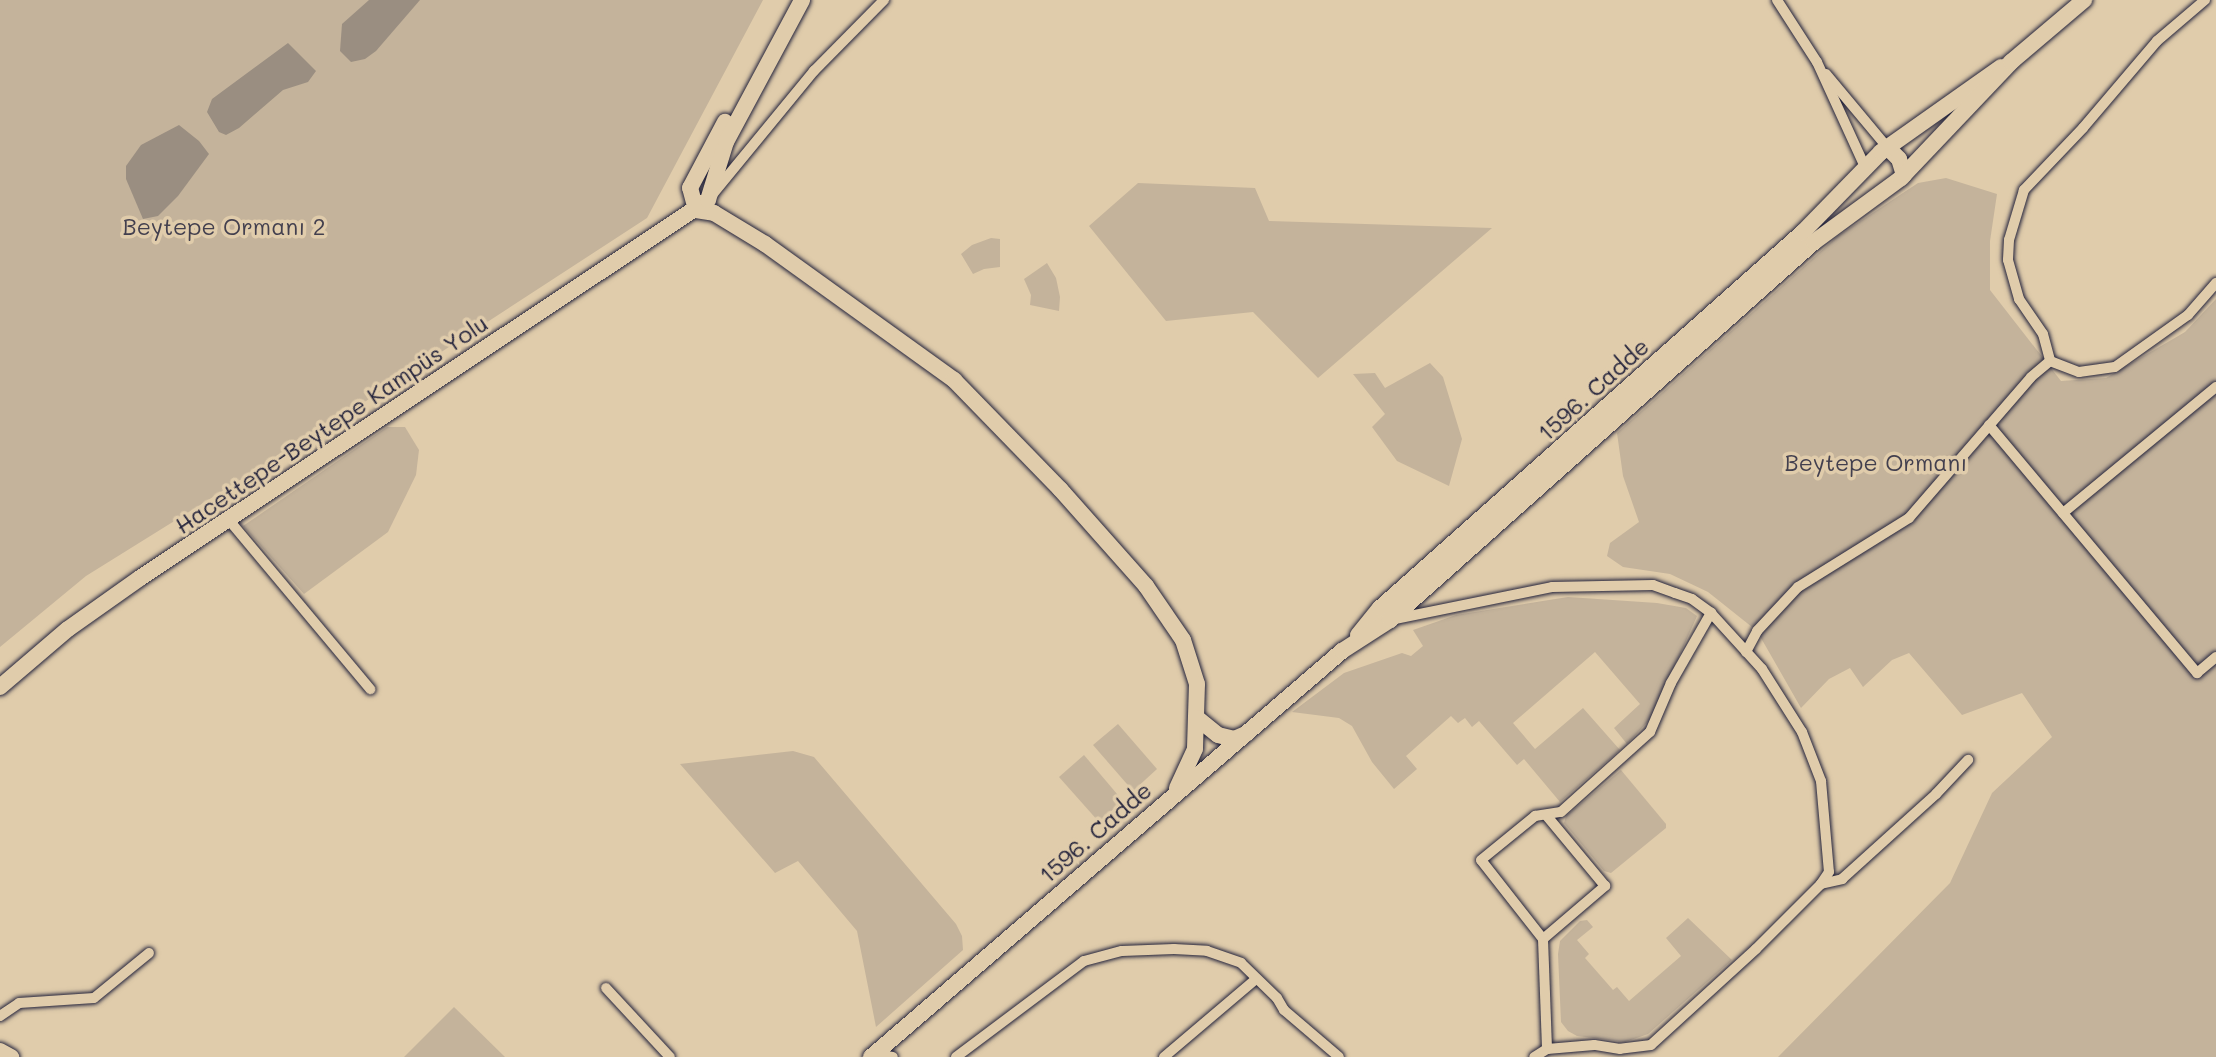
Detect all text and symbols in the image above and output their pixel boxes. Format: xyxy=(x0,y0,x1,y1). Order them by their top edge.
park label: Beytepe Ormanı 2 xyxy=(122,212,326,240)
street label: Hacettepe-Beytepe Kampüs Yolu xyxy=(170,309,492,539)
street label: 1596. Cadde xyxy=(1532,332,1654,446)
park label: Beytepe Ormanı xyxy=(1784,448,1968,476)
street label: 1596. Cadde xyxy=(1033,776,1157,888)

